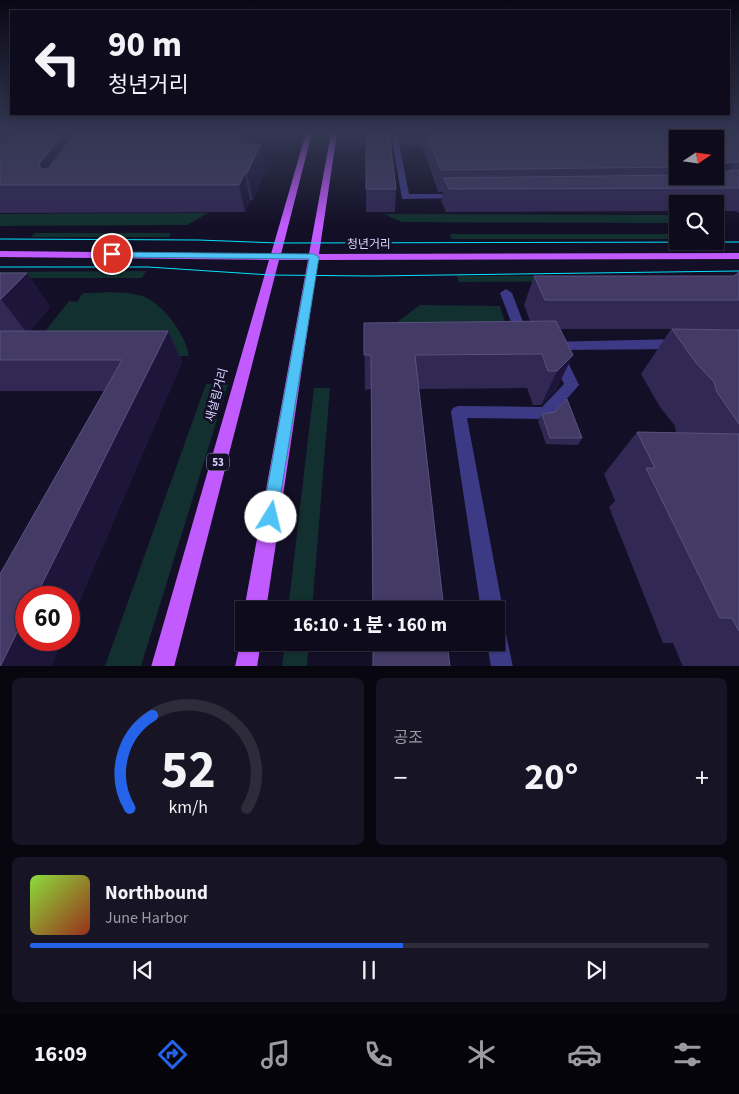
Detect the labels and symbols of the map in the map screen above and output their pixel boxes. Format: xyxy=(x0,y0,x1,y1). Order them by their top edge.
north arrow xyxy=(669,130,724,185)
pin xyxy=(91,233,133,275)
street label: 청년거리 xyxy=(347,236,391,253)
street label: 새살림거리 xyxy=(202,366,232,424)
road number: 53 xyxy=(207,454,229,471)
position arrow xyxy=(244,490,296,542)
speed limit sign: 60 xyxy=(15,586,80,651)

